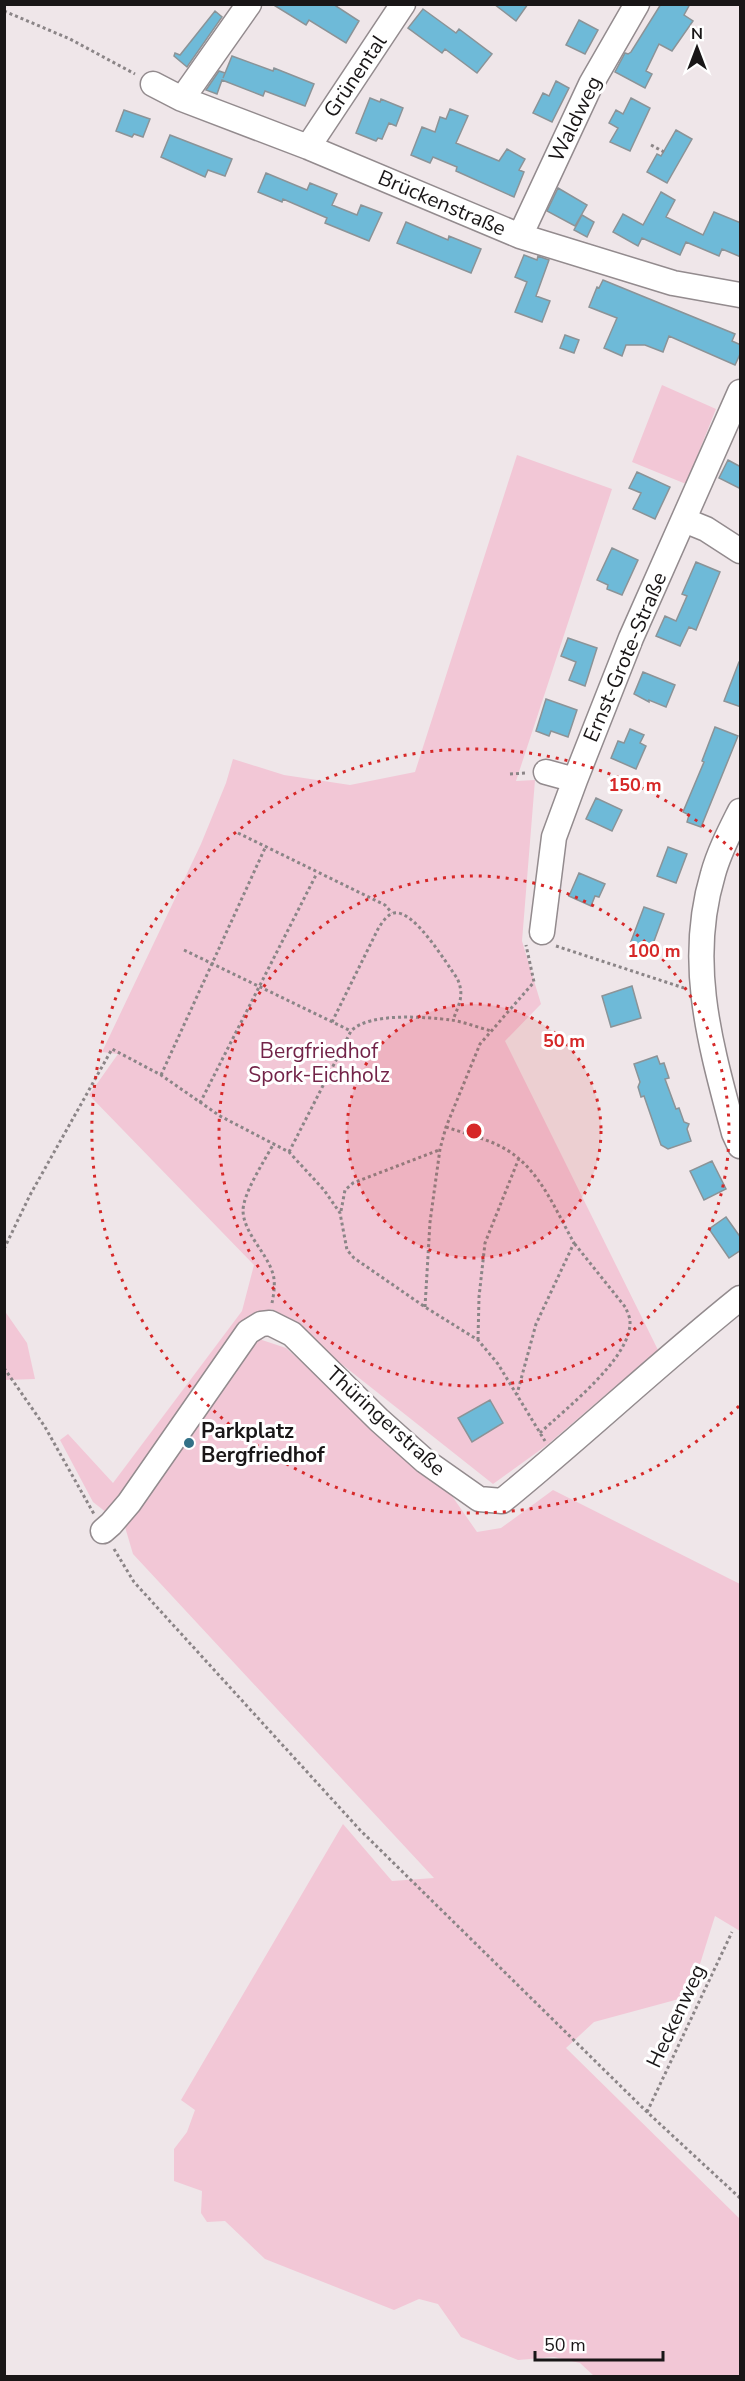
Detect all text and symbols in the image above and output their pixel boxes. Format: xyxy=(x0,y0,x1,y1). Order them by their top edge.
north arrow xyxy=(667,18,727,78)
text: N xyxy=(691,23,703,45)
street label: Grünental xyxy=(317,28,393,123)
street label: Waldweg xyxy=(542,71,608,167)
street label: Brückenstraße xyxy=(374,163,510,243)
street label: Ernst-Grote-Straße xyxy=(577,568,673,746)
text: 150 m xyxy=(608,773,662,797)
text: 100 m xyxy=(627,939,681,963)
text: 50 m xyxy=(543,1029,585,1053)
park label: Bergfriedhof Spork-Eichholz xyxy=(248,1037,390,1089)
centre of rings xyxy=(464,1121,484,1141)
street label: Thüringerstraße xyxy=(320,1360,452,1482)
place label: Parkplatz Bergfriedhof xyxy=(201,1417,325,1469)
marker: Parkplatz Bergfriedhof xyxy=(182,1436,196,1450)
street label: Heckenweg xyxy=(640,1960,712,2072)
scale bar xyxy=(535,2324,662,2362)
text: 50 m xyxy=(544,2333,586,2357)

